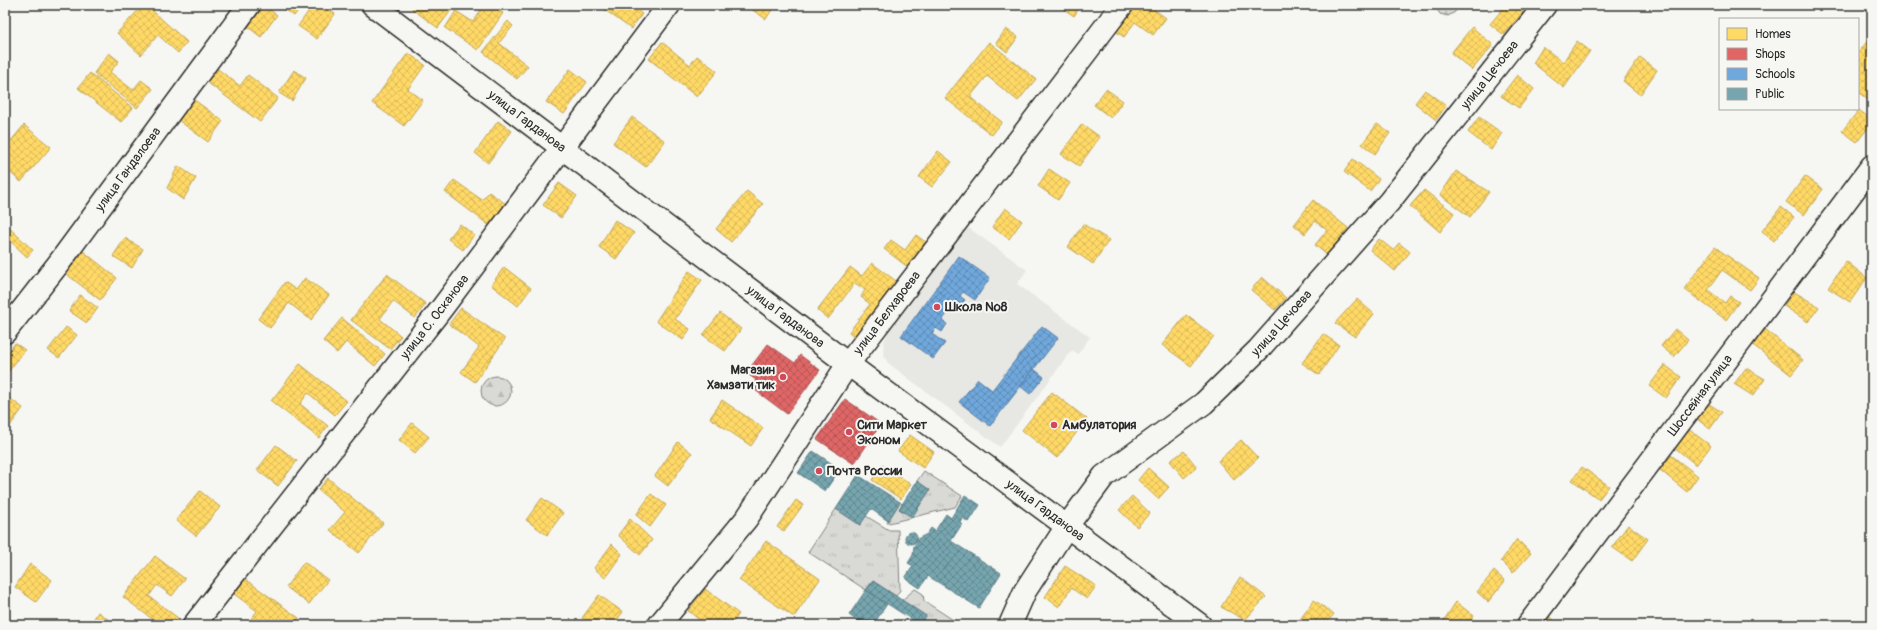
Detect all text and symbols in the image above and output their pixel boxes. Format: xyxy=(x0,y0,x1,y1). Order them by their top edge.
legend xyxy=(1719,18,1859,110)
text: Homes xyxy=(1755,27,1791,42)
street label: улица Цечоева xyxy=(1457,37,1522,113)
text: Shops xyxy=(1755,47,1786,62)
text: Schools xyxy=(1755,67,1795,82)
street label: улица Гарданова xyxy=(484,86,569,156)
text: Public xyxy=(1755,87,1785,102)
street label: улица Гандалоева xyxy=(91,124,164,215)
street label: улица Белхароева xyxy=(849,268,924,359)
street label: улица С. Осканова xyxy=(396,271,472,363)
street label: улица Гарданова xyxy=(743,282,828,351)
street label: улица Цечоева xyxy=(1247,287,1315,361)
place label: Школа №8 xyxy=(944,299,1008,315)
marker: Школа №8 xyxy=(932,302,942,312)
street label: Шоссейная улица xyxy=(1665,352,1736,439)
place label: Магазин Хамзати тик xyxy=(707,362,776,393)
marker: Магазин Хамзати тик xyxy=(778,372,788,382)
place label: Сити Маркет Эконом xyxy=(857,417,928,448)
place label: Амбулатория xyxy=(1062,417,1136,433)
marker: Амбулатория xyxy=(1049,420,1059,430)
marker: Сити Маркет Эконом xyxy=(844,427,854,437)
place label: Почта России xyxy=(827,463,902,479)
marker: Почта России xyxy=(814,466,824,476)
street label: улица Гарданова xyxy=(1002,475,1088,545)

